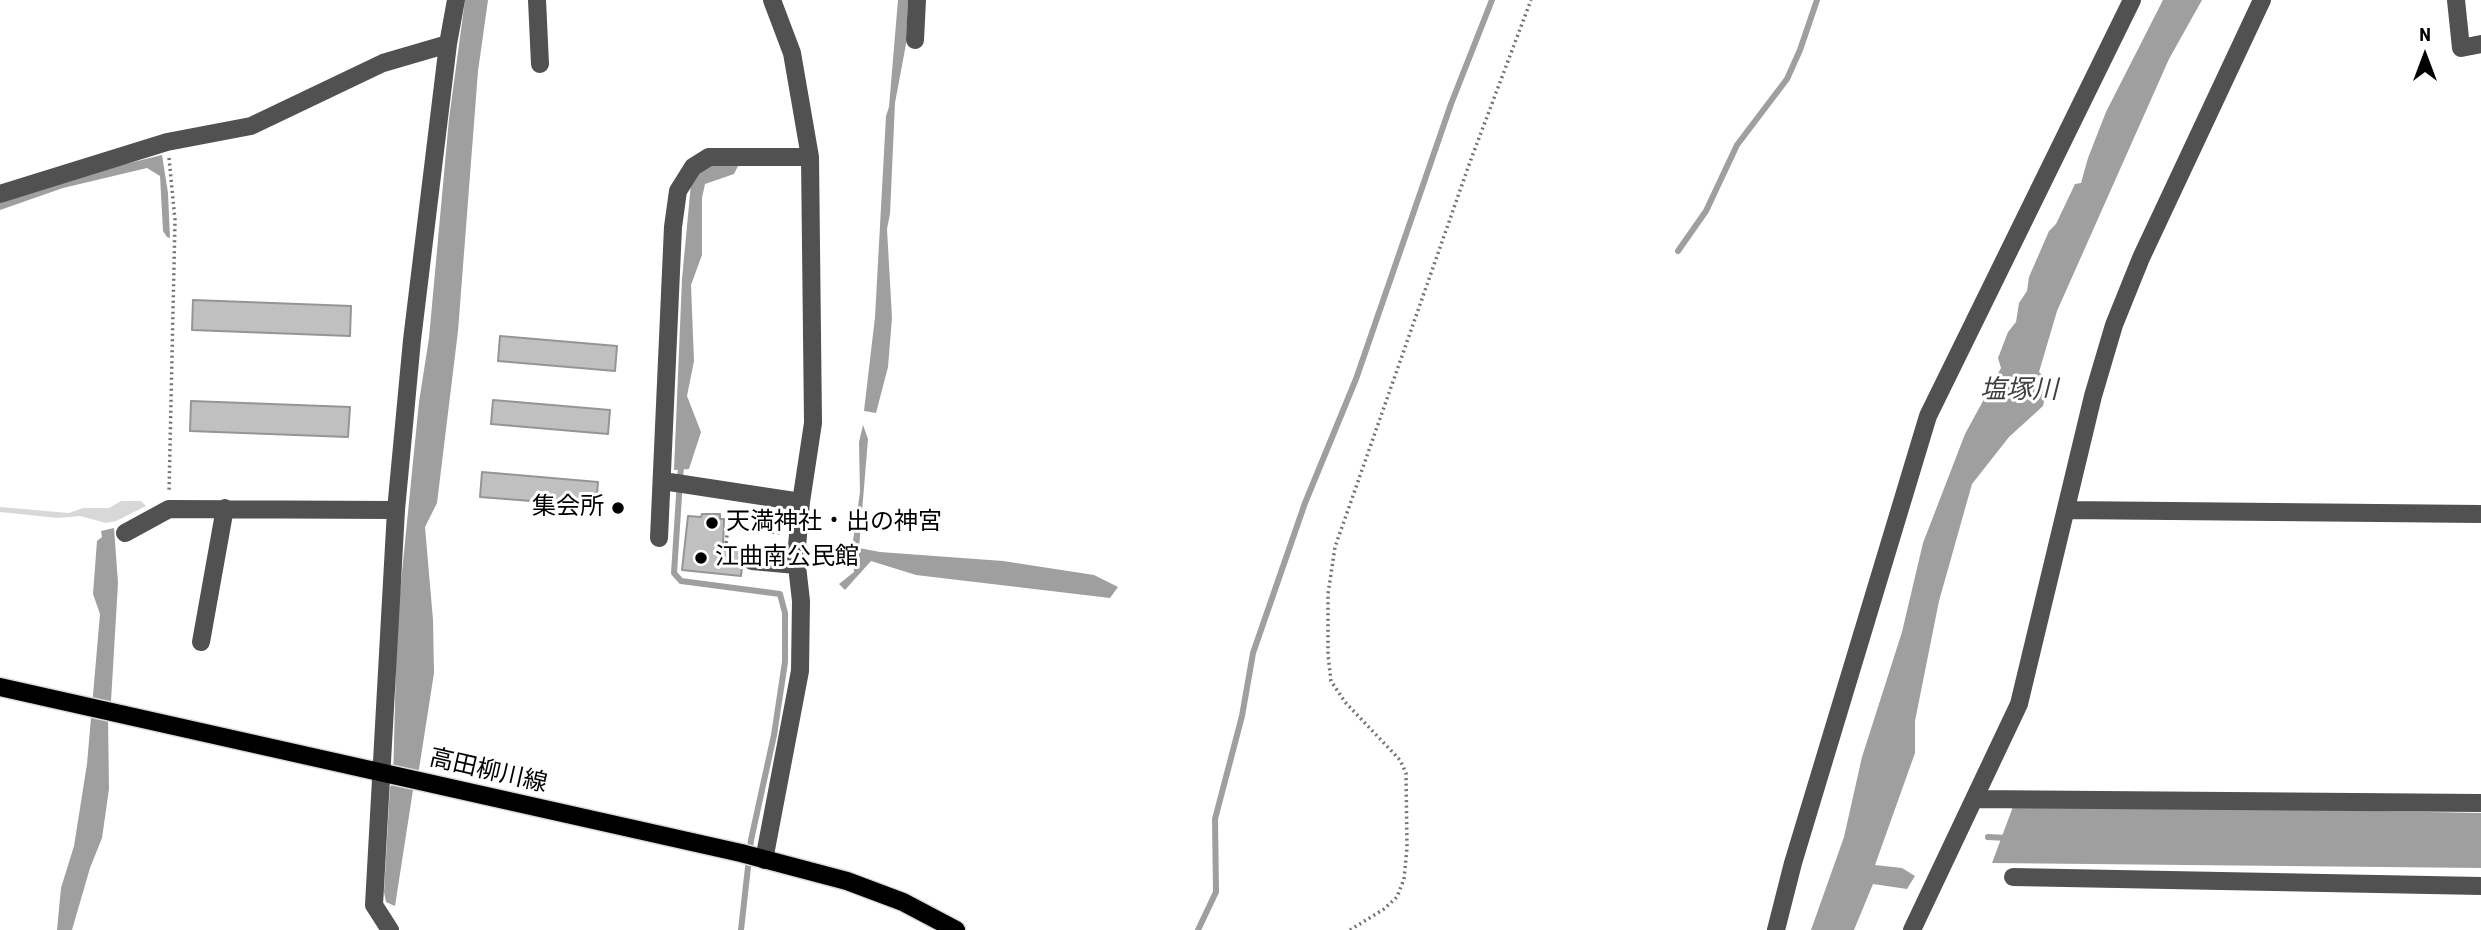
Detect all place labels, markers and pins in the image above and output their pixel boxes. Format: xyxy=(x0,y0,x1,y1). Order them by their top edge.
place label: 集会所 xyxy=(532,494,604,522)
marker: 集会所 xyxy=(610,500,626,516)
place label: 天満神社・出の神宮 xyxy=(726,509,942,537)
marker: 天満神社・出の神宮 xyxy=(704,515,720,531)
place label: 江曲南公民館 xyxy=(715,544,859,572)
marker: 江曲南公民館 xyxy=(693,550,709,566)

